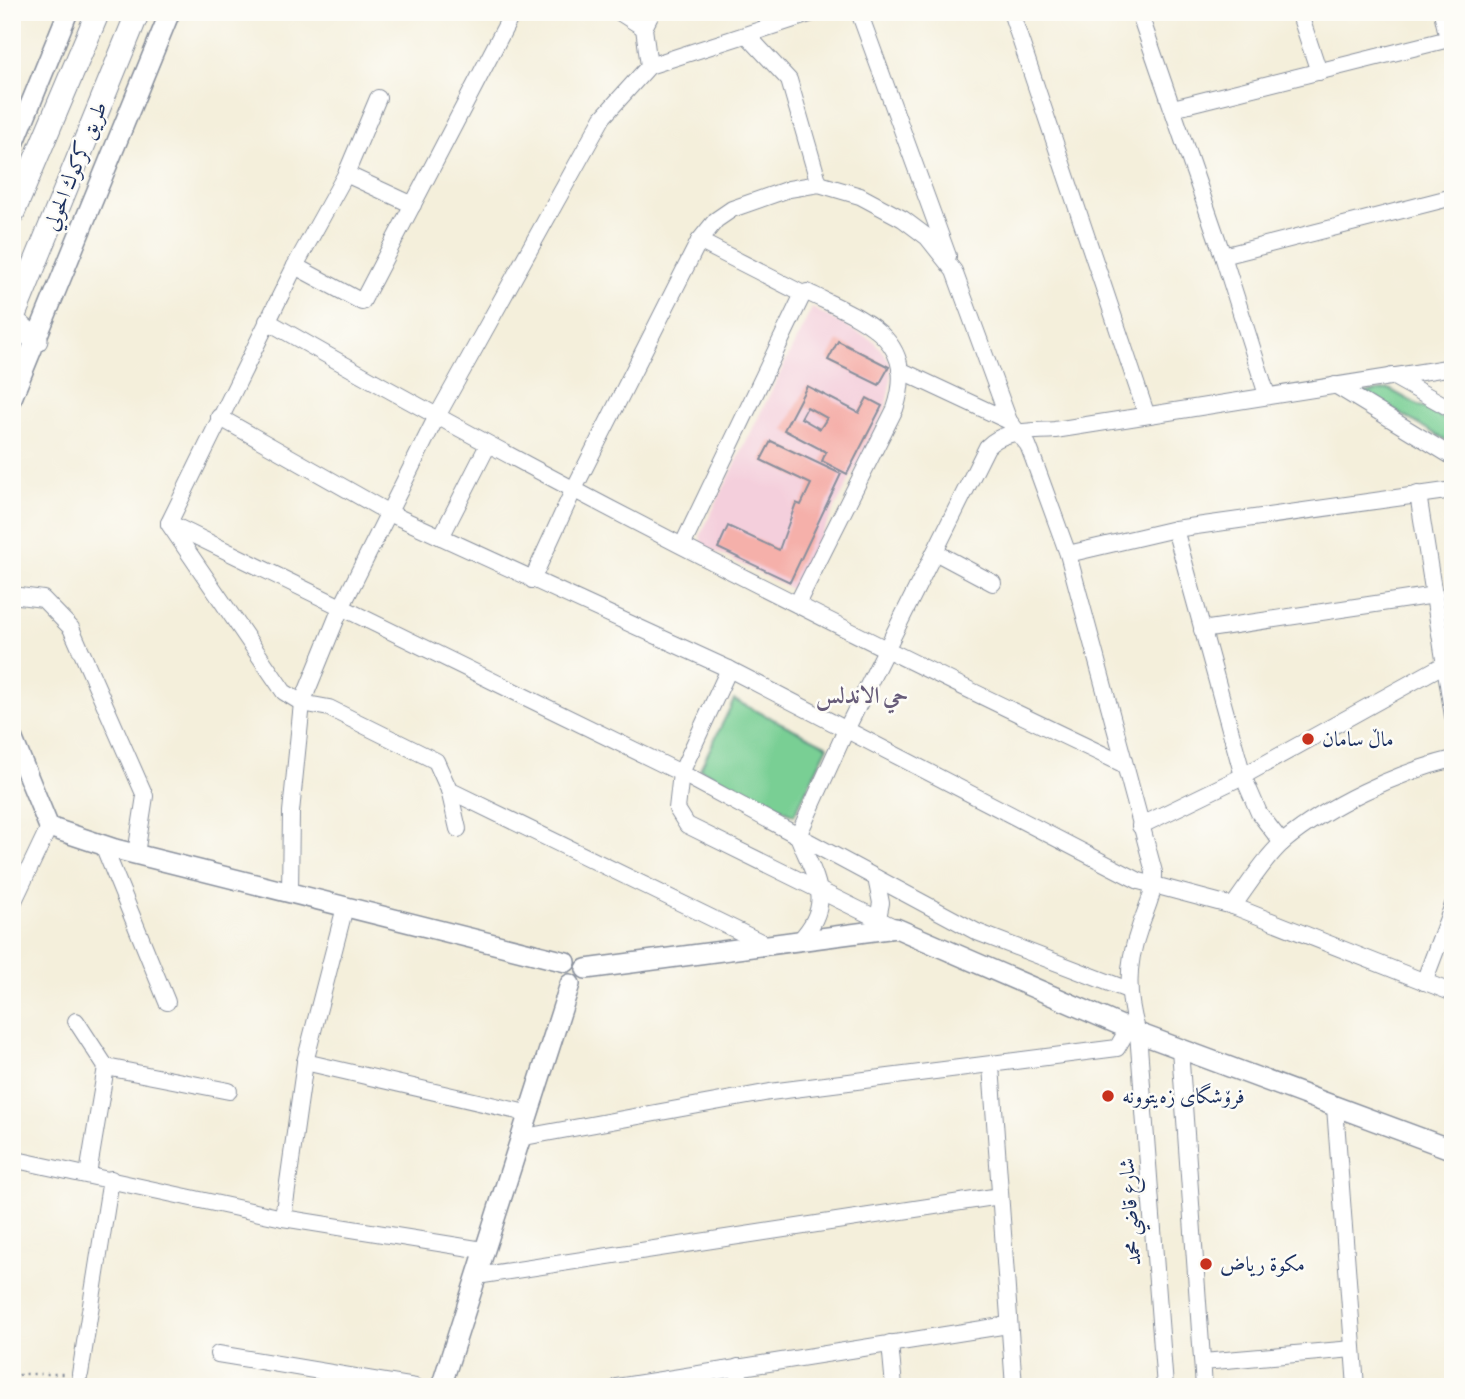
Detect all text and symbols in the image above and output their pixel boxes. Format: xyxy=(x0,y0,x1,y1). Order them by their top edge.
street label: طريق كركوك الحولي xyxy=(38,98,116,236)
district label: حي الاندلس xyxy=(816,682,908,714)
place label: ماڵ سامان xyxy=(1322,727,1394,753)
marker: ماڵ سامان xyxy=(1300,731,1316,747)
place label: فرۆشگای زەیتوونە xyxy=(1122,1083,1245,1110)
marker: فرۆشگای زەیتوونە xyxy=(1100,1088,1116,1104)
street label: شارع قاضي محمد xyxy=(1114,1157,1154,1267)
place label: مكوة رياض xyxy=(1220,1252,1305,1278)
marker: مكوة رياض xyxy=(1198,1256,1214,1272)

